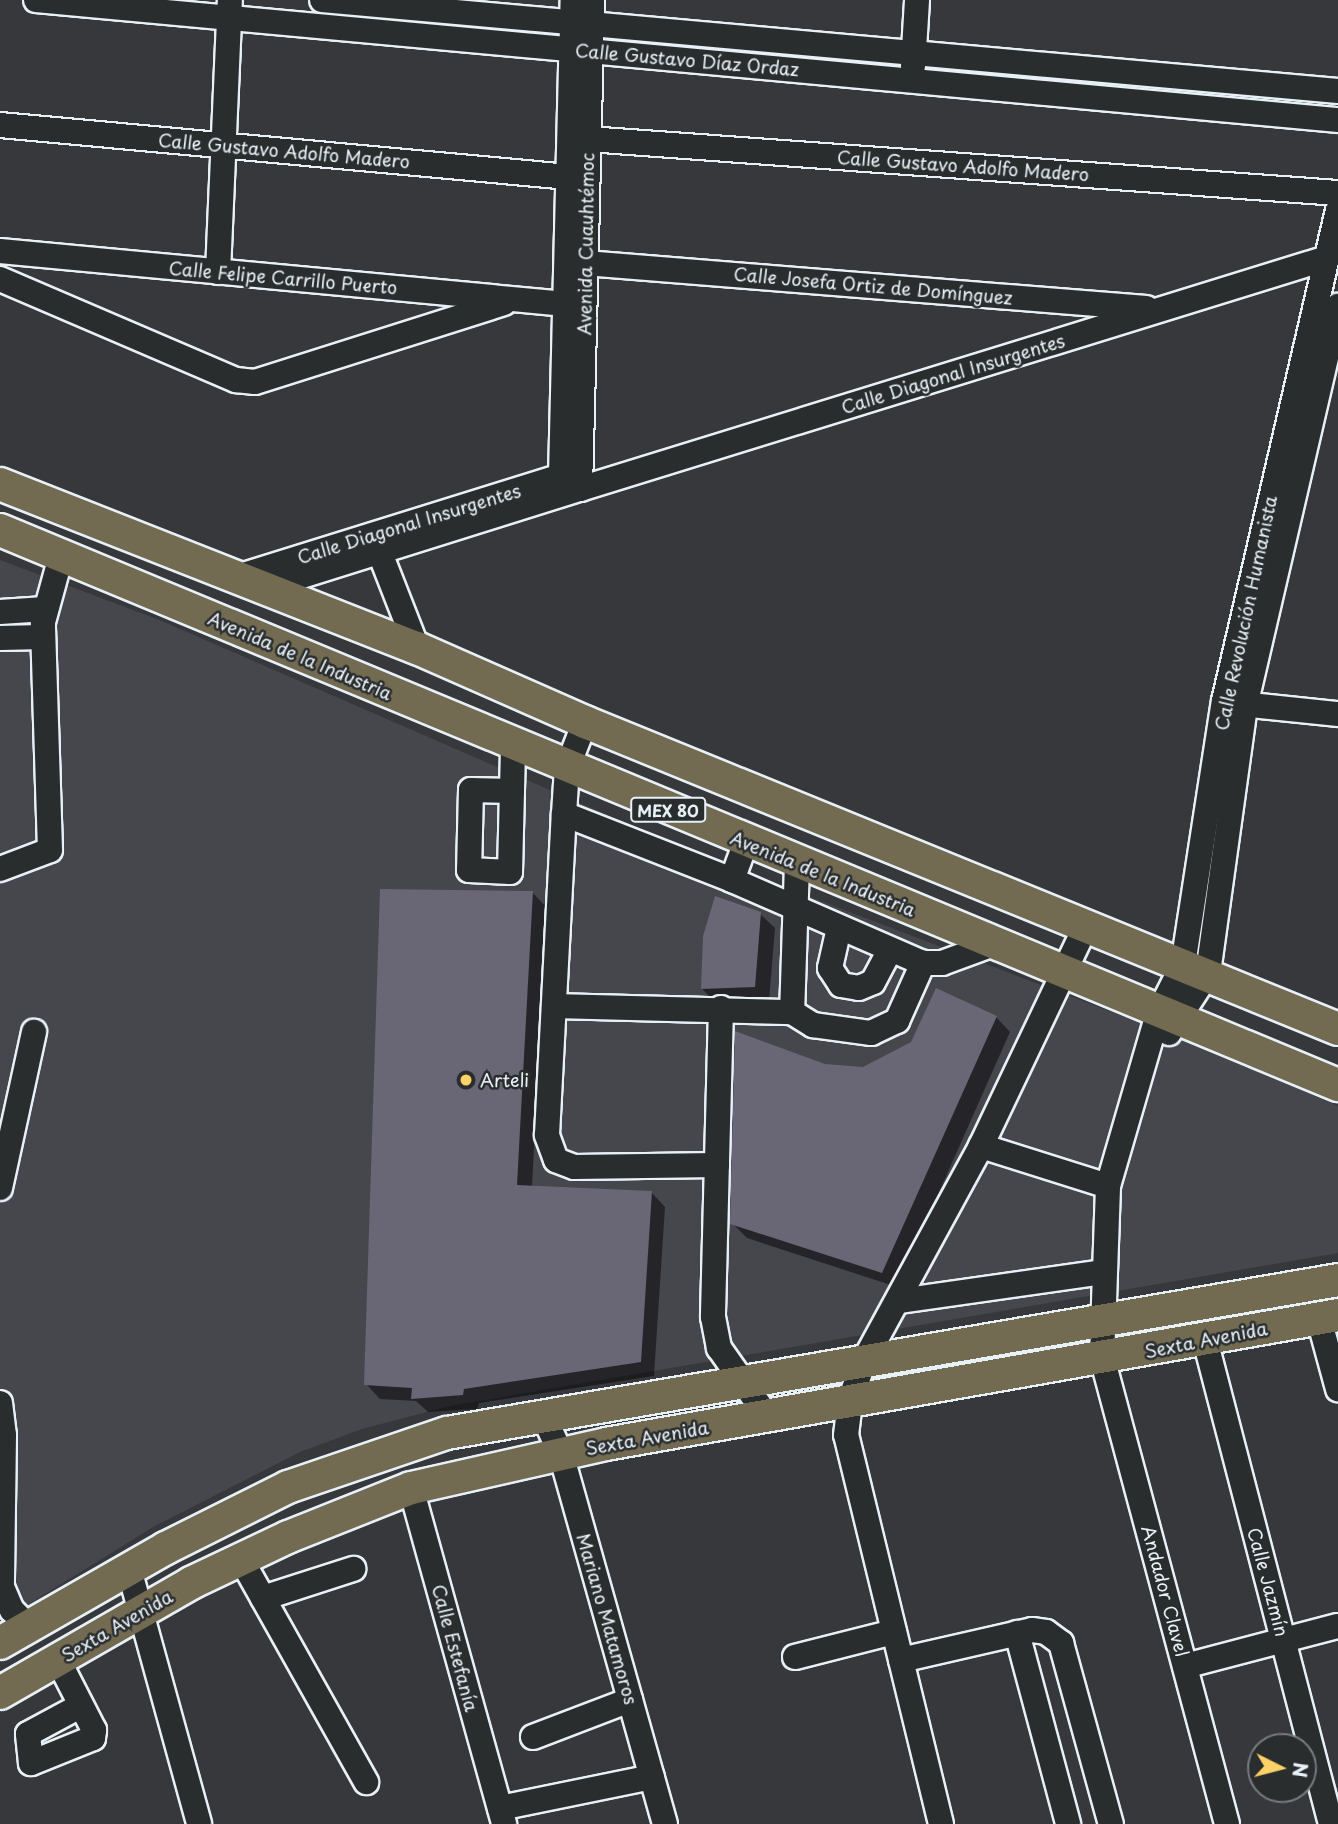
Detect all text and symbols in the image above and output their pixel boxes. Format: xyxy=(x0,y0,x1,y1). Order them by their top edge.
street label: Calle Gustavo Díaz Ordaz xyxy=(575,40,799,80)
street label: Calle Gustavo Adolfo Madero xyxy=(158,129,410,173)
street label: Calle Gustavo Adolfo Madero xyxy=(837,146,1089,186)
street label: Avenida Cuauhtémoc xyxy=(574,153,598,335)
street label: Calle Felipe Carrillo Puerto xyxy=(166,257,400,299)
street label: Calle Josefa Ortiz de Domínguez xyxy=(731,263,1015,309)
street label: Calle Diagonal Insurgentes xyxy=(839,330,1067,418)
street label: Calle Diagonal Insurgentes xyxy=(295,480,523,568)
street label: Calle Revolución Humanista xyxy=(1210,493,1282,733)
street label: Avenida de la Industria xyxy=(204,607,396,705)
road number: MEX 80 xyxy=(630,797,706,822)
street label: Avenida de la Industria xyxy=(727,827,919,921)
place label: Arteli xyxy=(480,1069,529,1091)
marker: Arteli xyxy=(458,1072,474,1088)
street label: Sexta Avenida xyxy=(1143,1318,1269,1362)
street label: Sexta Avenida xyxy=(584,1417,710,1459)
street label: Andador Clavel xyxy=(1137,1523,1193,1659)
street label: Calle Jazmín xyxy=(1243,1525,1293,1639)
street label: Mariano Matamoros xyxy=(572,1531,642,1707)
street label: Calle Estefanía xyxy=(428,1582,482,1714)
street label: Sexta Avenida xyxy=(58,1586,176,1666)
north arrow xyxy=(1247,1733,1317,1803)
text: N xyxy=(1286,1761,1316,1779)

